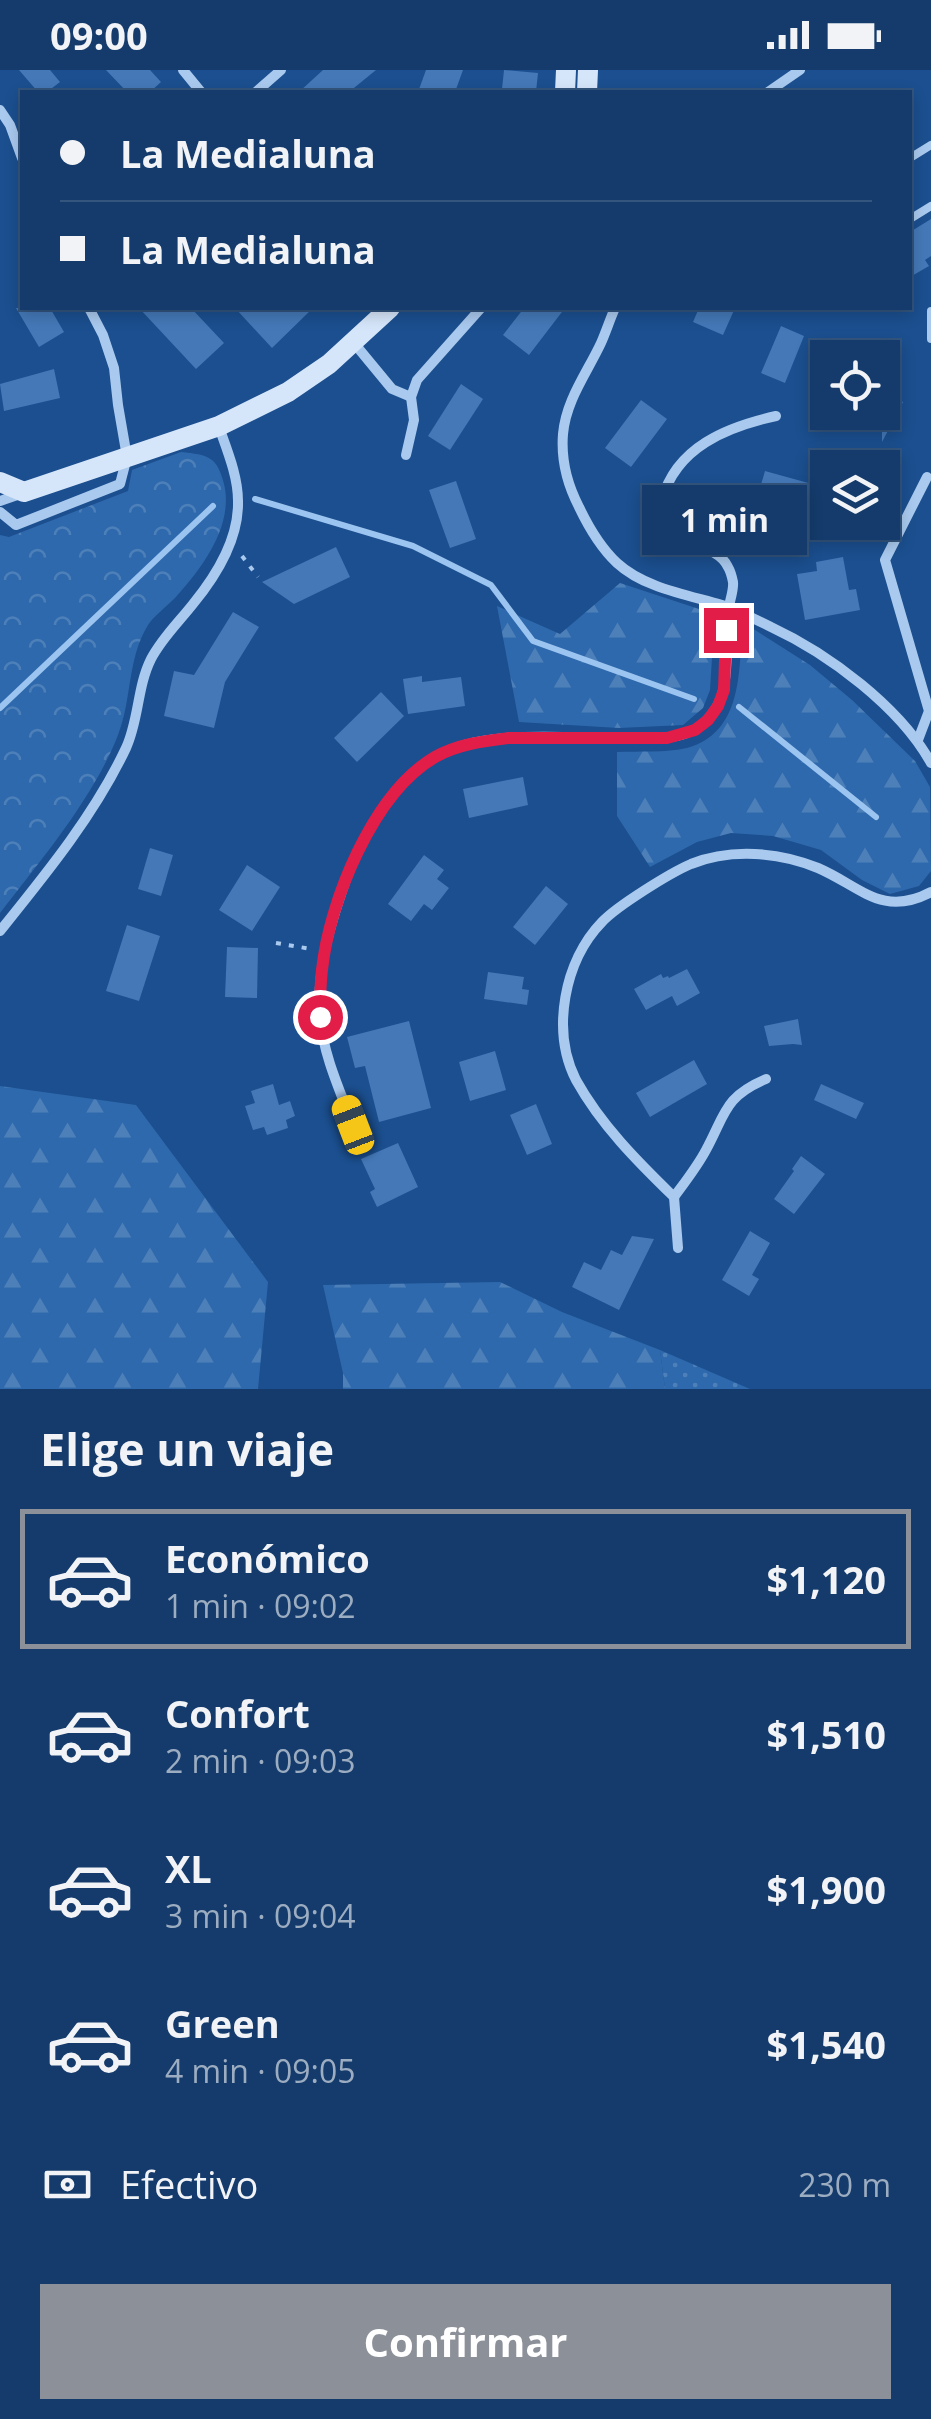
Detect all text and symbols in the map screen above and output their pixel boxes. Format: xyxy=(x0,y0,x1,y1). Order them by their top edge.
text: 09:00 xyxy=(50,9,148,61)
text: La Medialuna xyxy=(120,127,376,179)
text: La Medialuna xyxy=(120,223,376,275)
map controls xyxy=(810,340,900,540)
button: locate xyxy=(810,340,900,430)
button: layers xyxy=(810,450,900,540)
callout: 1 min xyxy=(644,485,808,555)
text: 1 min xyxy=(680,498,769,541)
route end xyxy=(704,608,749,653)
route start xyxy=(298,995,343,1040)
car xyxy=(328,1092,378,1158)
text: Elige un viaje xyxy=(40,1418,334,1479)
text: Económico xyxy=(165,1532,370,1584)
icon: car xyxy=(45,1534,135,1624)
text: $1,120 xyxy=(767,1553,886,1605)
text: 1 min · 09:02 xyxy=(165,1584,356,1627)
text: Confort xyxy=(165,1687,310,1739)
icon: car xyxy=(45,1689,135,1779)
text: $1,510 xyxy=(767,1708,886,1760)
text: 2 min · 09:03 xyxy=(165,1739,356,1782)
text: XL xyxy=(165,1842,212,1894)
icon: car xyxy=(45,1844,135,1934)
text: $1,900 xyxy=(767,1863,886,1915)
text: 3 min · 09:04 xyxy=(165,1894,356,1937)
text: Green xyxy=(165,1997,280,2049)
icon: car xyxy=(45,1999,135,2089)
text: $1,540 xyxy=(767,2018,886,2070)
text: 4 min · 09:05 xyxy=(165,2049,356,2092)
icon: cash xyxy=(40,2157,95,2212)
text: Efectivo xyxy=(120,2158,258,2210)
text: 230 m xyxy=(798,2163,891,2206)
button: Confirmar xyxy=(40,2284,891,2399)

